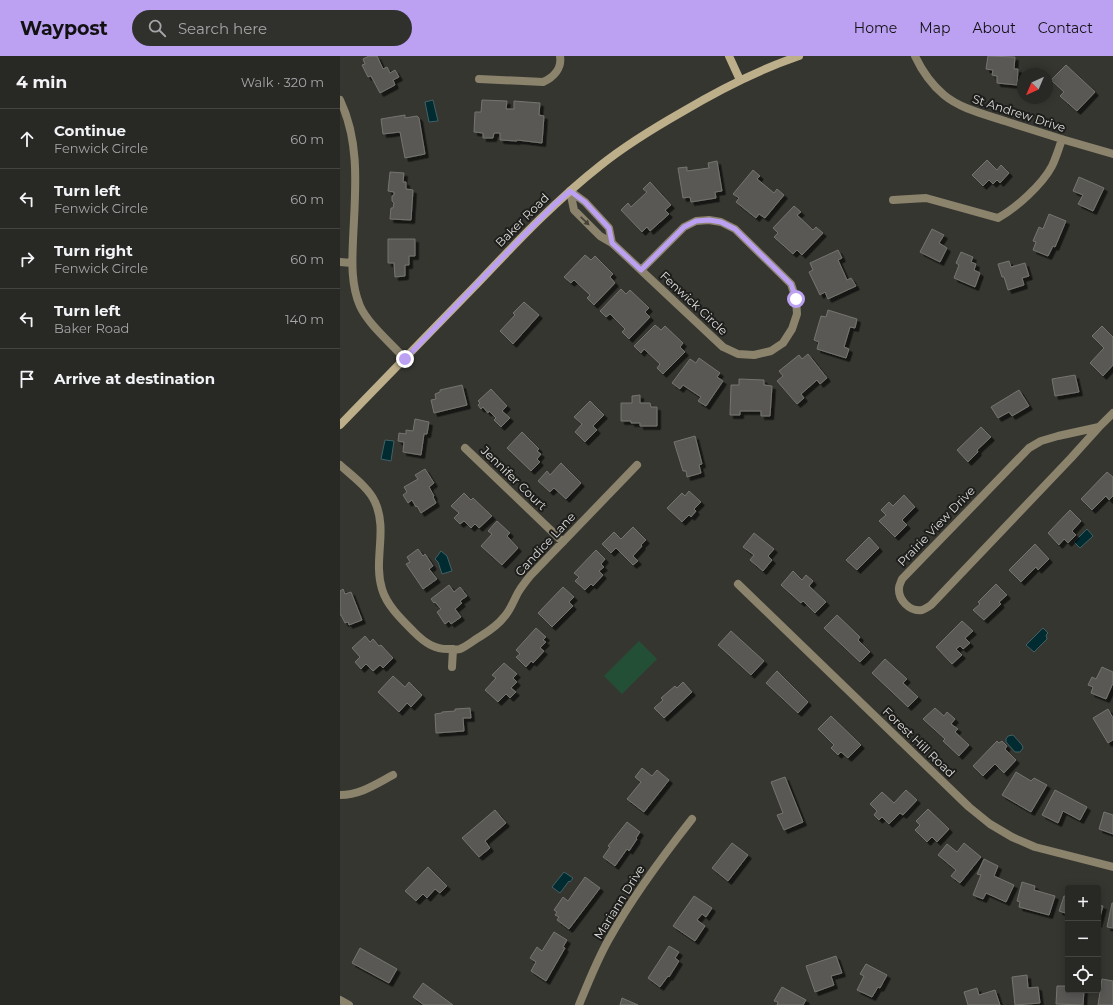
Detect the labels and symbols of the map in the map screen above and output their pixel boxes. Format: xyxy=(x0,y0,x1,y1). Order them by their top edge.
north arrow xyxy=(1017,68,1053,104)
street label: St Andrew Drive xyxy=(970,91,1068,135)
street label: Baker Road xyxy=(492,190,552,250)
one-way arrow xyxy=(580,216,590,226)
street label: Fenwick Circle xyxy=(657,268,731,338)
route start xyxy=(787,290,805,308)
route end xyxy=(396,350,414,368)
street label: Jennifer Court xyxy=(477,442,550,513)
street label: Prairie View Drive xyxy=(894,483,978,569)
street label: Candice Lane xyxy=(512,509,578,579)
street label: Forest Hill Road xyxy=(880,704,958,780)
street label: Mariann Drive xyxy=(590,862,648,942)

